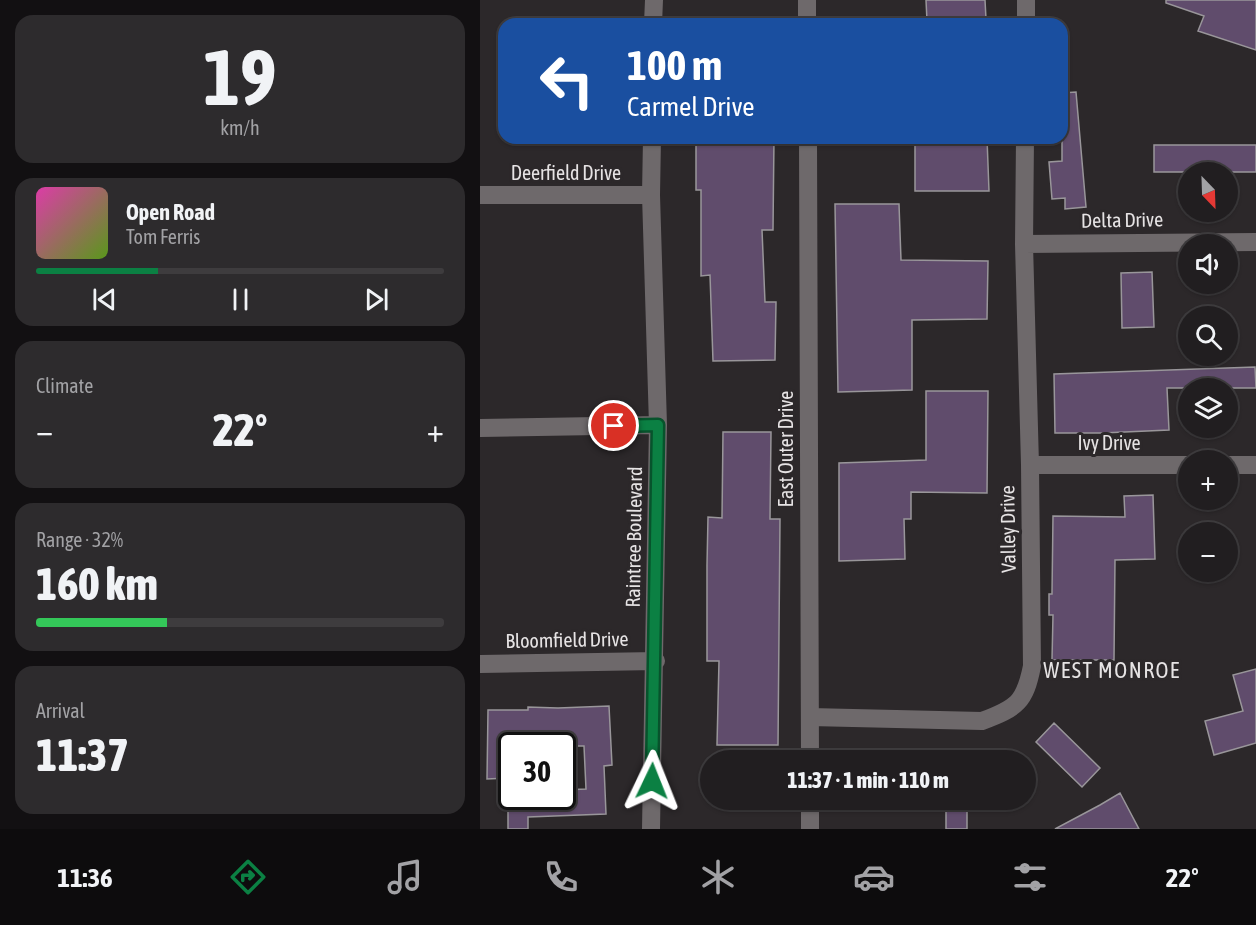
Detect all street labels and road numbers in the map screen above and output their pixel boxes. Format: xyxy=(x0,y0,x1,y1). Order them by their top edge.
street label: Deerfield Drive xyxy=(511,161,621,184)
street label: Delta Drive xyxy=(1081,207,1163,232)
street label: East Outer Drive xyxy=(774,391,797,507)
street label: Ivy Drive xyxy=(1077,431,1141,454)
street label: Raintree Boulevard xyxy=(621,466,646,608)
street label: Valley Drive xyxy=(995,485,1020,573)
street label: Bloomfield Drive xyxy=(505,627,629,652)

